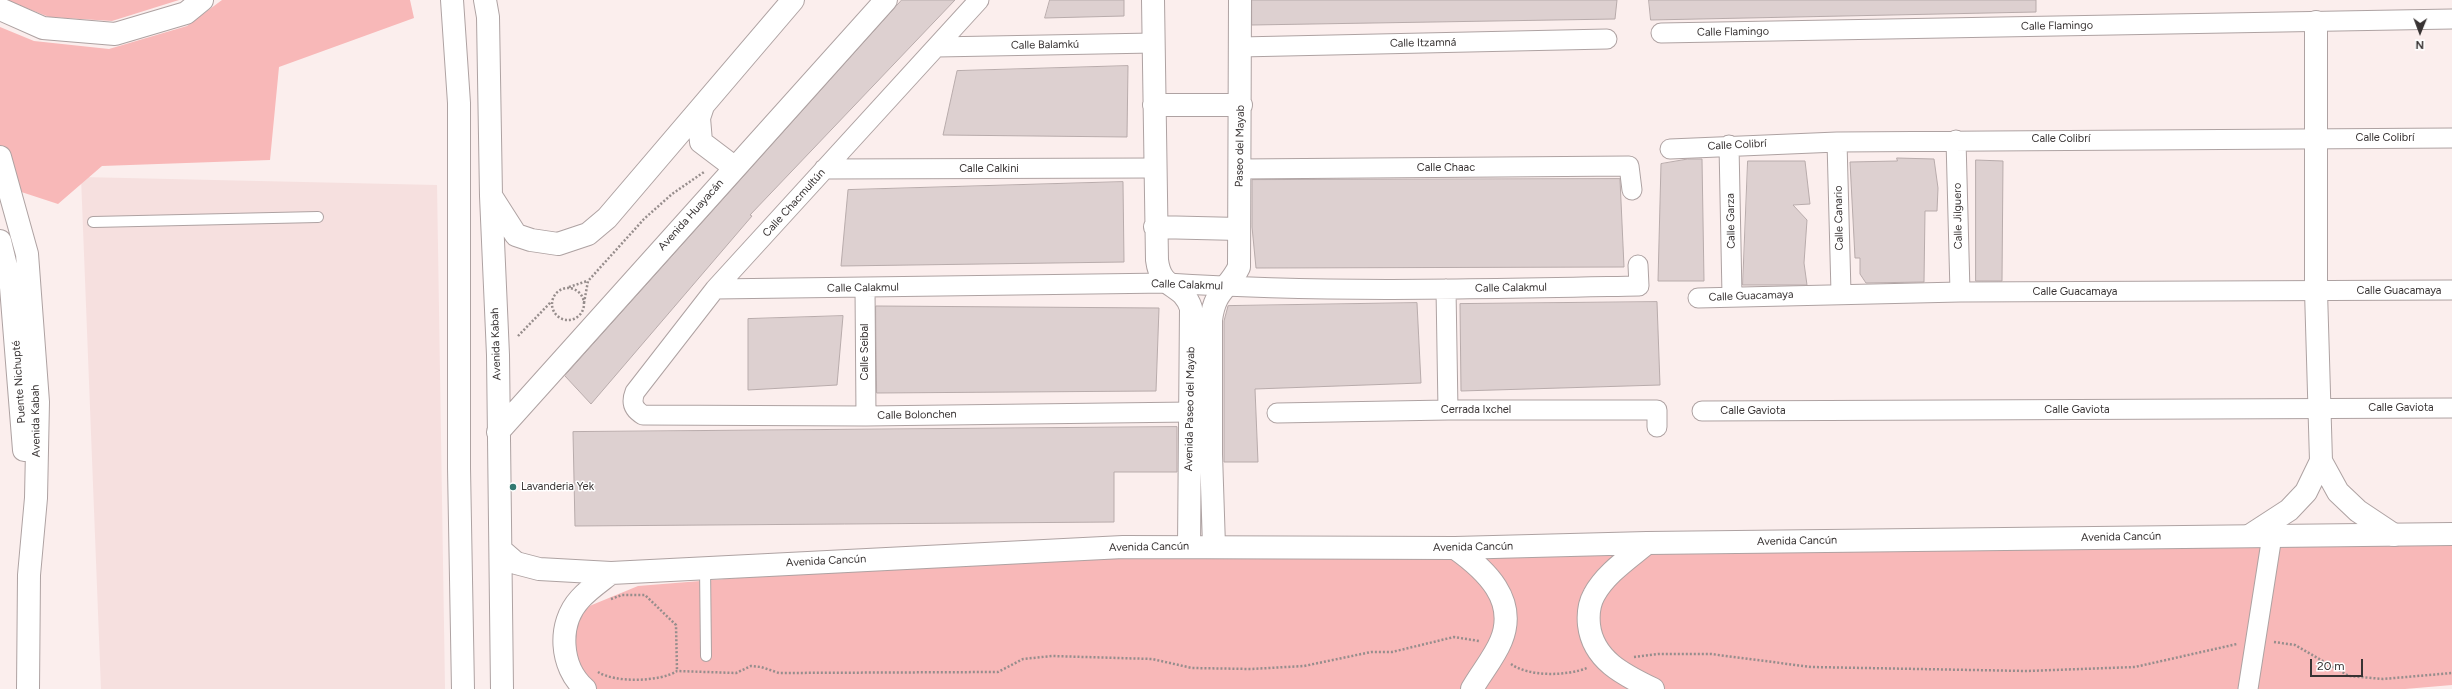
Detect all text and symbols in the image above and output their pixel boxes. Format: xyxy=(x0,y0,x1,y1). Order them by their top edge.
north arrow xyxy=(2400,12,2440,52)
street label: Calle Flamingo xyxy=(2021,19,2093,33)
street label: Calle Flamingo xyxy=(1697,25,1769,39)
street label: Calle Itzamná xyxy=(1390,36,1456,50)
street label: Calle Balamkú xyxy=(1011,38,1079,52)
text: N xyxy=(2415,38,2424,51)
street label: Paseo del Mayab xyxy=(1233,105,1247,187)
street label: Calle Colibrí xyxy=(2355,131,2415,145)
street label: Calle Colibrí xyxy=(2031,132,2091,146)
street label: Calle Colibrí xyxy=(1707,137,1767,153)
street label: Calle Chaac xyxy=(1417,161,1475,175)
street label: Calle Calkini xyxy=(959,162,1019,176)
street label: Calle Chacmultún xyxy=(760,166,828,240)
street label: Avenida Huayacán xyxy=(656,177,726,253)
street label: Calle Jilguero xyxy=(1951,183,1965,249)
street label: Calle Canario xyxy=(1832,185,1846,251)
street label: Calle Garza xyxy=(1724,193,1738,249)
street label: Calle Calakmul xyxy=(1151,277,1223,293)
street label: Calle Calakmul xyxy=(827,281,899,295)
street label: Calle Calakmul xyxy=(1475,281,1547,295)
street label: Calle Guacamaya xyxy=(2357,284,2441,298)
street label: Calle Guacamaya xyxy=(2033,285,2117,299)
street label: Calle Guacamaya xyxy=(1708,288,1794,304)
street label: Avenida Kabah xyxy=(488,307,504,381)
street label: Calle Seibal xyxy=(858,324,872,380)
street label: Puente Nichupté xyxy=(10,340,28,424)
street label: Avenida Paseo del Mayab xyxy=(1182,347,1198,471)
street label: Avenida Kabah xyxy=(29,384,43,458)
street label: Calle Gaviota xyxy=(2368,401,2434,415)
street label: Cerrada Ixchel xyxy=(1441,403,1511,417)
street label: Calle Gaviota xyxy=(2044,403,2110,417)
street label: Calle Gaviota xyxy=(1720,404,1786,418)
street label: Calle Bolonchen xyxy=(877,408,957,422)
place label: Lavanderia Yek xyxy=(521,480,594,494)
marker: Lavanderia Yek xyxy=(508,482,518,492)
street label: Avenida Cancún xyxy=(2081,530,2161,544)
street label: Avenida Cancún xyxy=(1757,534,1837,548)
street label: Avenida Cancún xyxy=(1109,540,1189,554)
street label: Avenida Cancún xyxy=(1433,540,1513,554)
street label: Avenida Cancún xyxy=(786,552,866,570)
scale bar xyxy=(2312,651,2365,677)
text: 20 m xyxy=(2317,659,2345,673)

